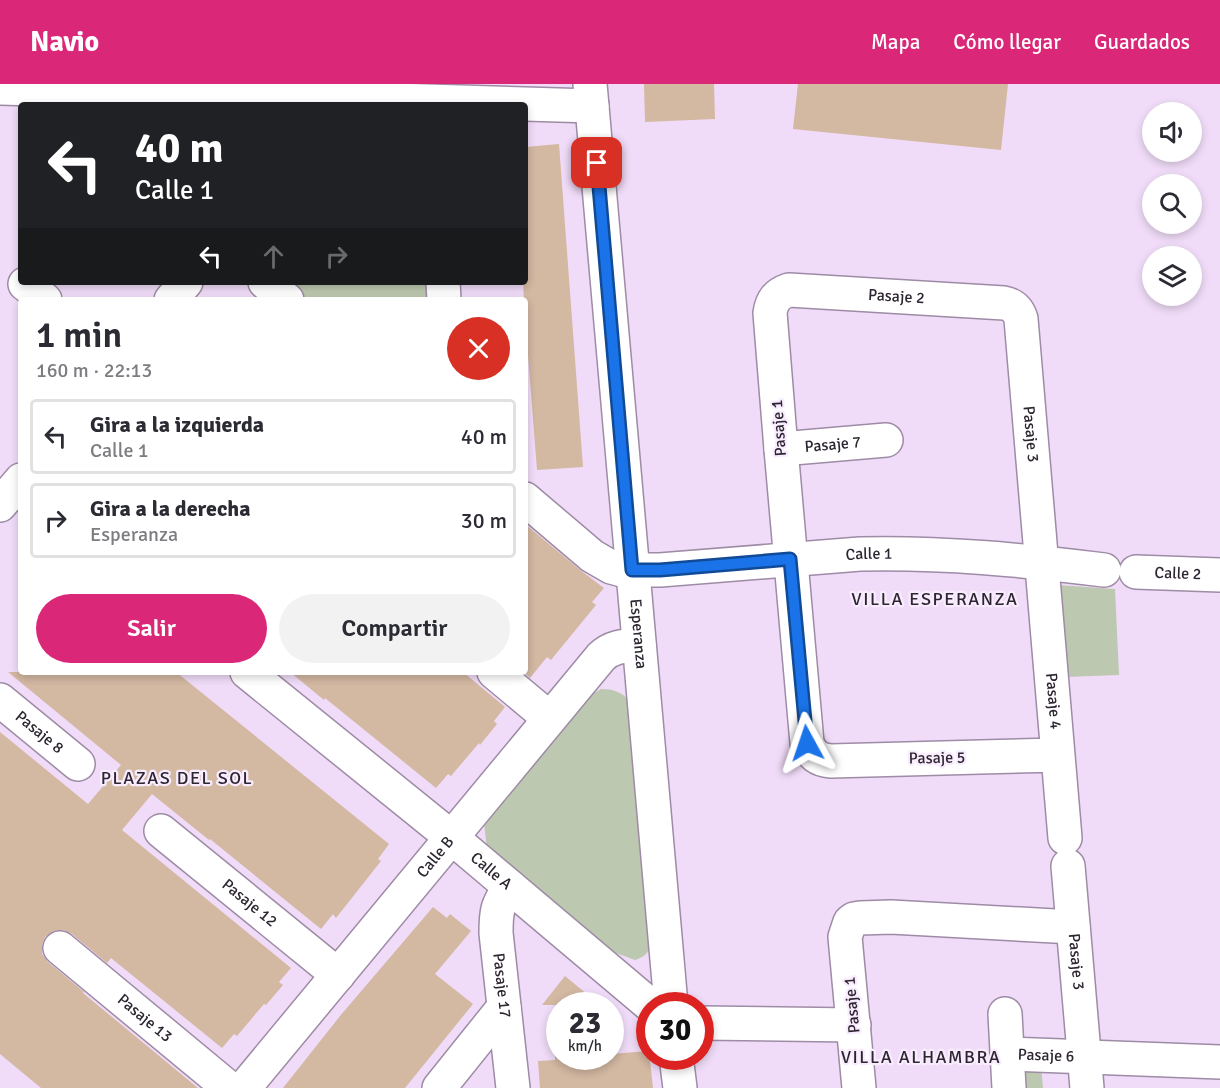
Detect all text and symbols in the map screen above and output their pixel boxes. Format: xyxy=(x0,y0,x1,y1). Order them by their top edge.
text: Navio xyxy=(30,25,99,59)
text: Mapa xyxy=(871,29,920,55)
text: Cómo llegar xyxy=(953,29,1061,55)
text: Guardados xyxy=(1094,29,1190,55)
map controls xyxy=(1142,102,1202,306)
button: sound xyxy=(1142,102,1202,162)
text: 40 m xyxy=(135,123,224,174)
icon: left xyxy=(36,126,114,204)
pin xyxy=(571,137,622,188)
icon: arrive xyxy=(580,146,613,179)
text: Calle 1 xyxy=(135,174,214,207)
button: search xyxy=(1142,174,1202,234)
icon: left xyxy=(194,240,227,273)
icon: ahead xyxy=(257,240,290,273)
icon: right xyxy=(320,240,353,273)
button: layers xyxy=(1142,246,1202,306)
street label: Pasaje 2 xyxy=(867,285,925,308)
text: 1 min xyxy=(36,313,122,358)
button: close xyxy=(447,317,510,380)
text: 160 m · 22:13 xyxy=(36,358,152,383)
street label: Pasaje 1 xyxy=(767,399,791,457)
street label: Pasaje 3 xyxy=(1018,405,1043,463)
text: Gira a la izquierda xyxy=(90,411,264,438)
icon: left xyxy=(39,420,72,453)
text: 40 m xyxy=(461,423,507,450)
street label: Pasaje 7 xyxy=(804,432,862,457)
text: Calle 1 xyxy=(90,438,149,463)
text: Gira a la derecha xyxy=(90,495,251,522)
icon: right xyxy=(39,504,72,537)
text: 30 m xyxy=(461,507,507,534)
text: Esperanza xyxy=(90,522,178,547)
street label: Calle 1 xyxy=(845,544,893,565)
street label: Calle 2 xyxy=(1154,563,1202,584)
district label: VILLA ESPERANZA xyxy=(851,588,1019,610)
button: Salir xyxy=(36,594,267,663)
button: Compartir xyxy=(279,594,510,663)
street label: Esperanza xyxy=(625,598,651,670)
street label: Pasaje 4 xyxy=(1041,672,1066,730)
street label: Pasaje 8 xyxy=(11,707,68,758)
position arrow xyxy=(775,711,839,775)
street label: Pasaje 5 xyxy=(909,748,965,768)
district label: PLAZAS DEL SOL xyxy=(101,767,253,789)
street label: Calle B xyxy=(412,832,458,882)
street label: Calle A xyxy=(466,848,516,894)
street label: Pasaje 12 xyxy=(218,875,281,931)
street label: Pasaje 3 xyxy=(1064,933,1089,991)
street label: Pasaje 17 xyxy=(488,952,515,1019)
street label: Pasaje 1 xyxy=(840,976,864,1034)
street label: Pasaje 13 xyxy=(113,990,176,1047)
speed limit sign: 30 xyxy=(636,992,714,1070)
text: 23 xyxy=(569,1005,601,1042)
text: km/h xyxy=(568,1037,602,1055)
street label: Pasaje 6 xyxy=(1017,1044,1075,1067)
district label: VILLA ALHAMBRA xyxy=(841,1046,1001,1068)

